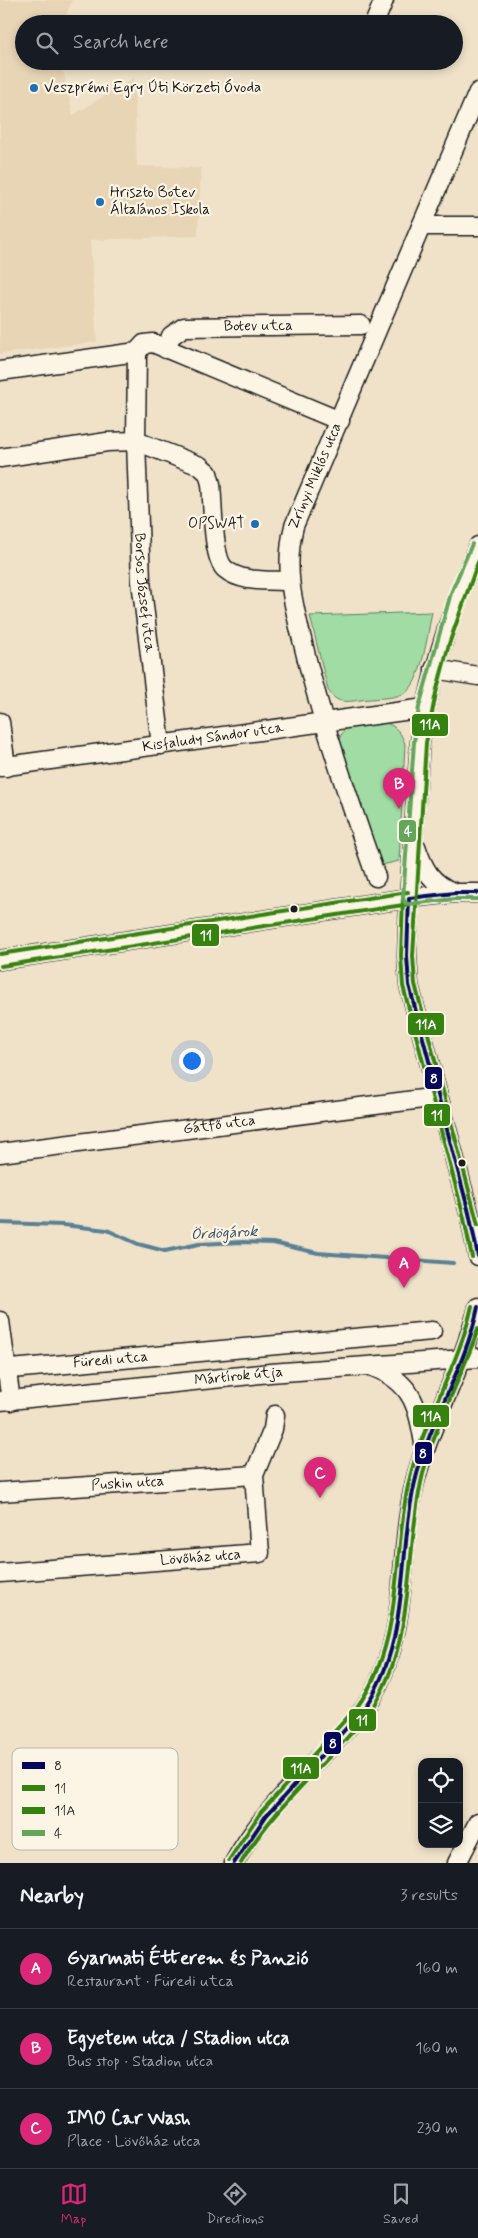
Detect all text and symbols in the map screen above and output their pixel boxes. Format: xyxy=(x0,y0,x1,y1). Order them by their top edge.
search box xyxy=(15,15,463,70)
icon: search xyxy=(33,29,61,57)
text: Search here xyxy=(73,30,169,55)
place label: Veszprémi Egry Úti Körzeti Óvoda xyxy=(44,78,261,98)
marker: Veszprémi Egry Úti Körzeti Óvoda xyxy=(28,82,40,94)
place label: Hriszto Botev Általános Iskola xyxy=(110,183,210,220)
marker: Hriszto Botev Általános Iskola xyxy=(94,196,106,208)
street label: Botev utca xyxy=(224,316,293,337)
street label: Zrínyi Miklós utca xyxy=(284,420,347,533)
place label: OPSWAT xyxy=(188,514,245,534)
marker: OPSWAT xyxy=(249,518,261,530)
street label: Borsos József utca xyxy=(129,533,160,655)
line badge: 11A xyxy=(411,713,449,737)
text: 11A xyxy=(419,716,441,734)
street label: Kisfaludy Sándor utca xyxy=(141,718,286,757)
pin: B xyxy=(383,768,415,809)
line badge: 4 xyxy=(398,819,417,843)
text: 4 xyxy=(404,823,413,841)
unlabelled marker xyxy=(289,904,299,914)
line badge: 11 xyxy=(191,923,220,947)
text: 11 xyxy=(200,927,212,945)
line badge: 11A xyxy=(407,1012,445,1036)
text: 11A xyxy=(415,1016,437,1034)
your location xyxy=(179,1048,205,1074)
line badge: 8 xyxy=(424,1066,443,1090)
text: 8 xyxy=(430,1070,438,1088)
line badge: 11 xyxy=(423,1103,451,1127)
text: 11 xyxy=(431,1107,443,1125)
street label: Gátfő utca xyxy=(182,1110,257,1140)
unlabelled marker xyxy=(457,1158,467,1168)
water label: Ördögárok xyxy=(190,1221,259,1245)
pin: A xyxy=(388,1247,420,1288)
street label: Füredi utca xyxy=(72,1347,149,1373)
street label: Mártírok útja xyxy=(193,1362,284,1391)
line badge: 11A xyxy=(412,1404,450,1428)
text: 11A xyxy=(420,1408,442,1426)
line badge: 8 xyxy=(414,1441,433,1465)
text: 8 xyxy=(419,1445,427,1463)
pin: C xyxy=(304,1457,336,1498)
street label: Puskin utca xyxy=(91,1471,165,1496)
street label: Lövőház utca xyxy=(159,1545,241,1571)
line badge: 11 xyxy=(348,1708,377,1732)
text: 11 xyxy=(356,1712,368,1730)
line badge: 8 xyxy=(323,1731,342,1755)
text: 8 xyxy=(329,1735,337,1753)
legend xyxy=(12,1748,178,1850)
line badge: 11A xyxy=(282,1756,320,1780)
text: 8 xyxy=(54,1757,62,1775)
map controls xyxy=(418,1758,463,1848)
button: locate xyxy=(418,1758,463,1803)
text: 11A xyxy=(290,1760,312,1778)
text: 11 xyxy=(54,1780,66,1798)
text: 11A xyxy=(54,1802,75,1820)
button: layers xyxy=(418,1803,463,1848)
text: 4 xyxy=(54,1825,62,1843)
text: Nearby xyxy=(20,1882,84,1910)
text: 3 results xyxy=(400,1885,458,1906)
text: Gyarmati Étterem és Panzió xyxy=(67,1946,309,1971)
text: A xyxy=(31,1958,41,1979)
text: 160 m xyxy=(415,1958,458,1979)
text: Restaurant · Füredi utca xyxy=(67,1971,234,1992)
text: Egyetem utca / Stadion utca xyxy=(67,2026,289,2051)
text: B xyxy=(31,2038,41,2059)
text: 160 m xyxy=(415,2038,458,2059)
text: Bus stop · Stadion utca xyxy=(67,2051,213,2072)
text: IMO Car Wash xyxy=(67,2106,191,2131)
text: C xyxy=(30,2118,42,2139)
text: 230 m xyxy=(417,2118,458,2139)
text: Place · Lövőház utca xyxy=(67,2131,201,2152)
tab: Map xyxy=(60,2180,88,2228)
tab: Directions xyxy=(207,2180,264,2228)
tab: Saved xyxy=(383,2180,418,2228)

